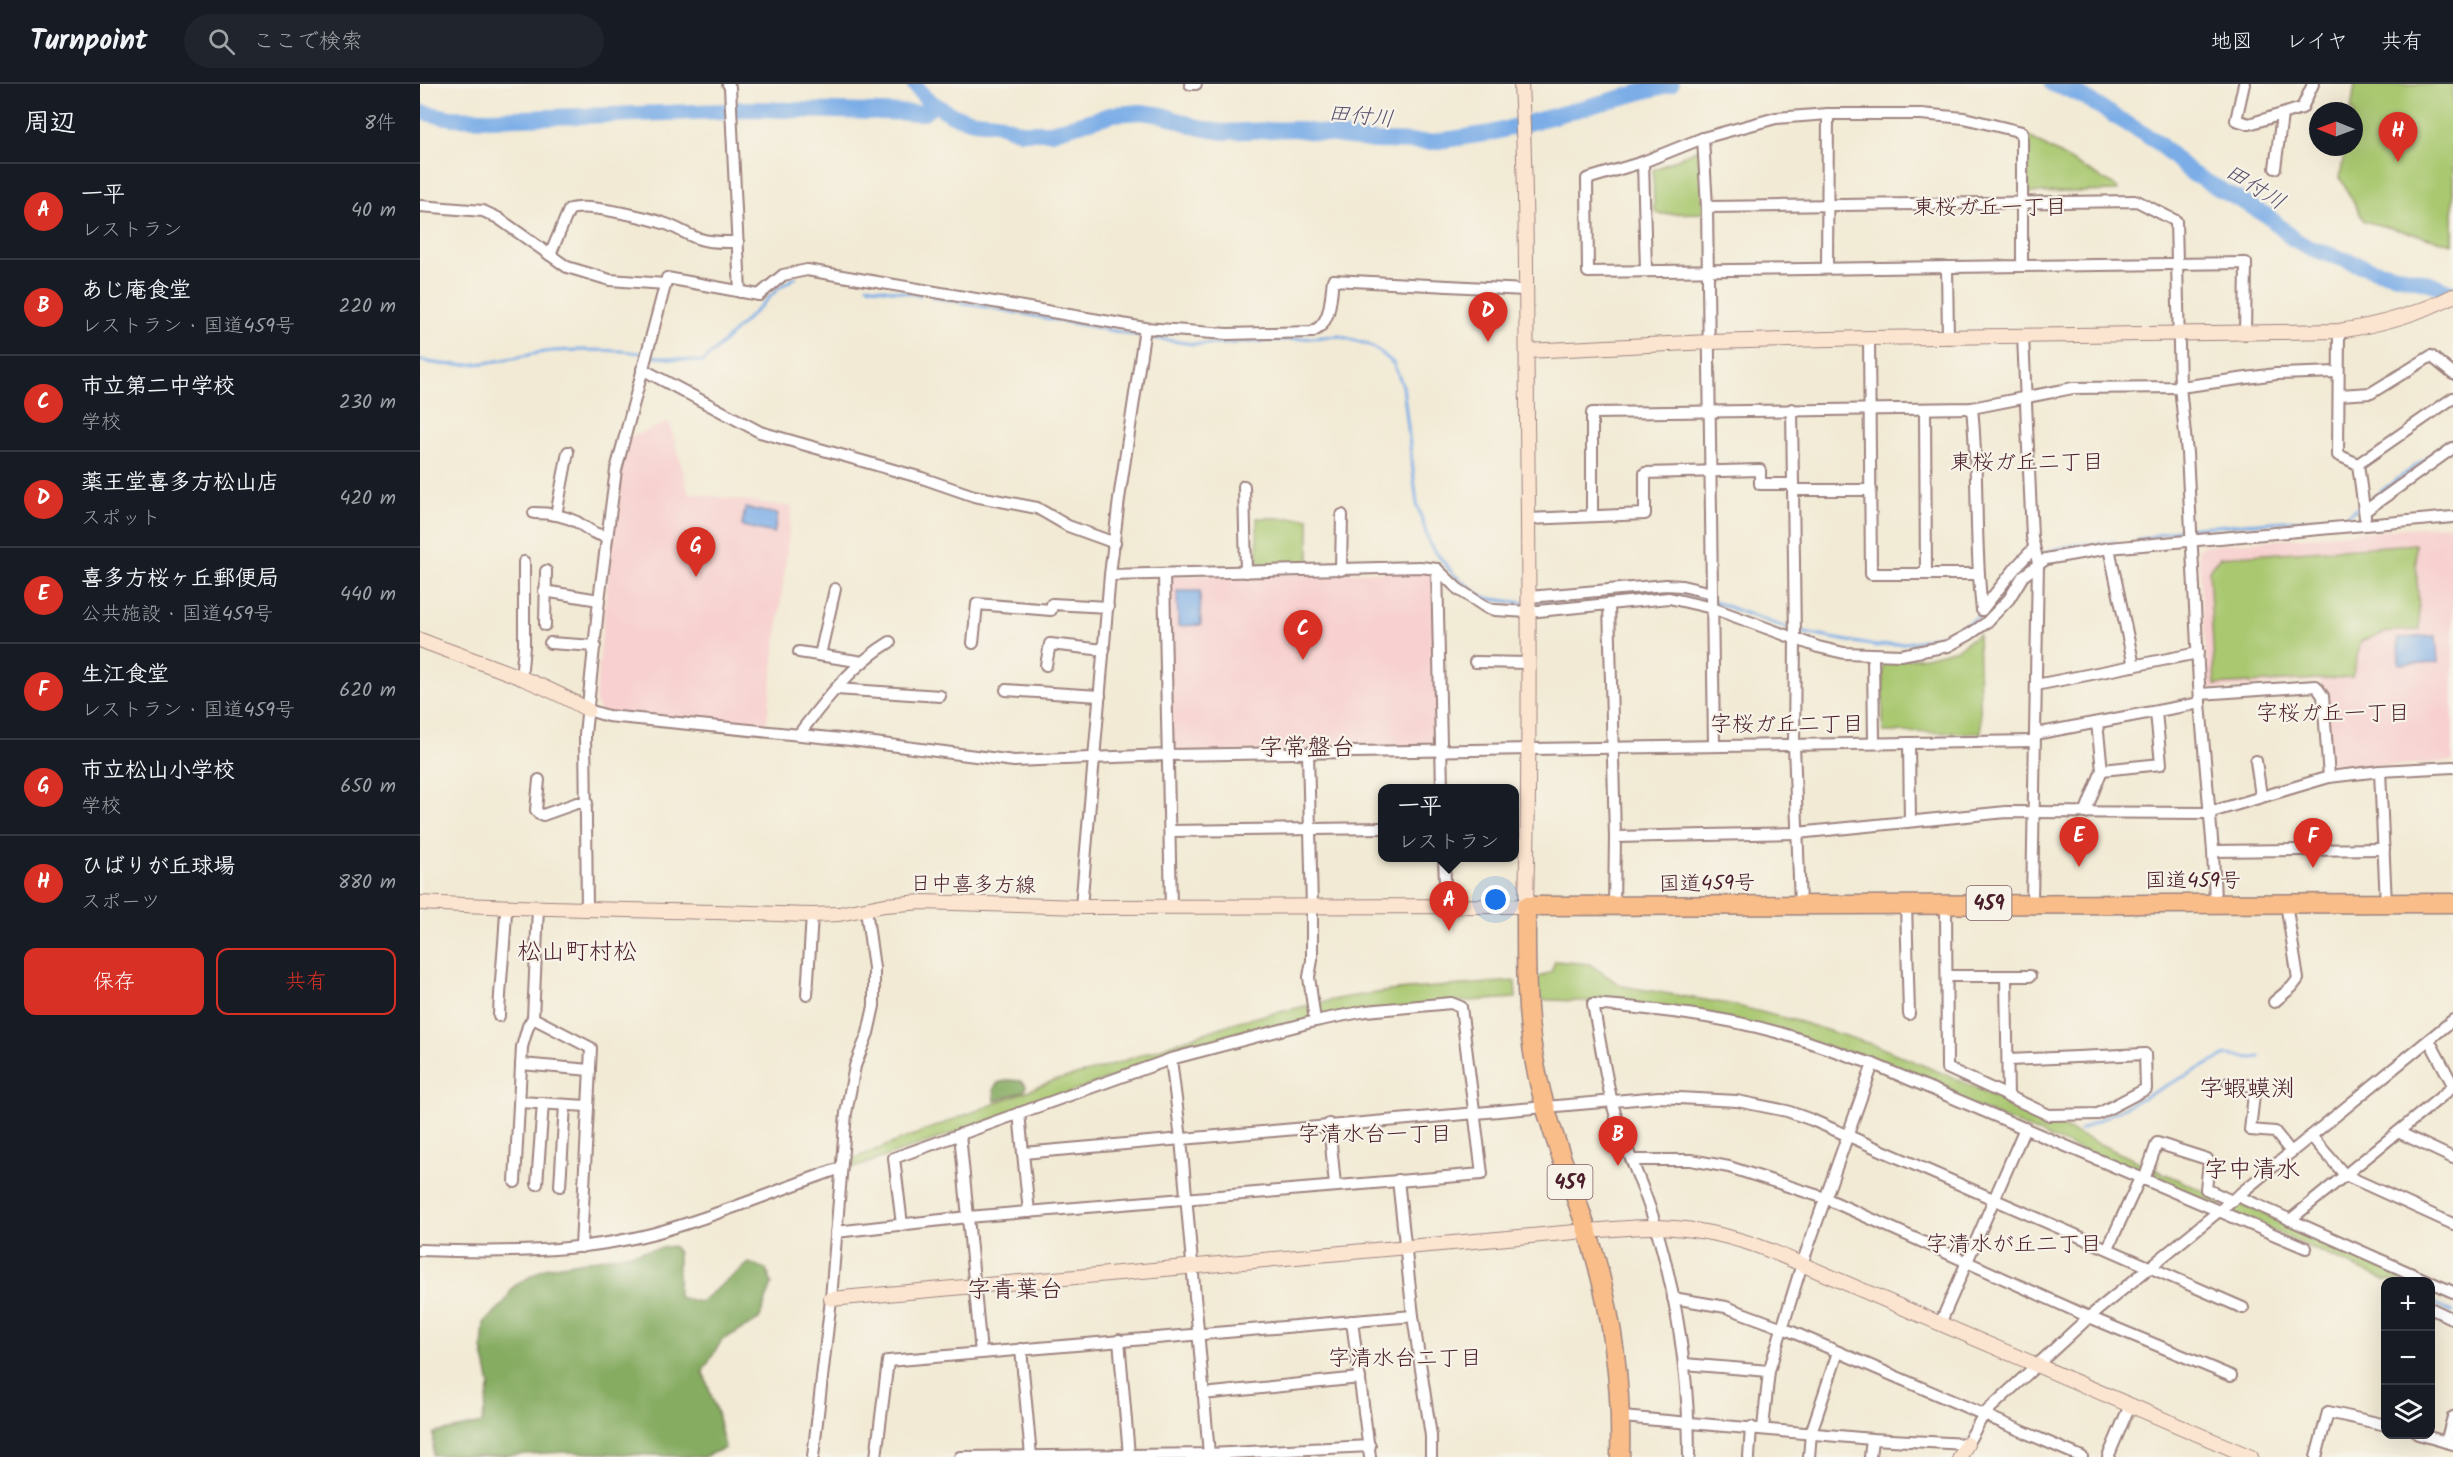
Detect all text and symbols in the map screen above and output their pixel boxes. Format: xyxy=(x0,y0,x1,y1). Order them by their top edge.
search box xyxy=(184,14,604,68)
text: Turnpoint xyxy=(30,19,148,64)
icon: search xyxy=(205,25,238,58)
text: ここで検索 xyxy=(253,25,363,60)
text: 地図 xyxy=(2211,26,2253,59)
text: レイヤ xyxy=(2286,26,2348,59)
text: 共有 xyxy=(2381,26,2423,59)
water label: 田付川 xyxy=(1326,97,1395,138)
north arrow xyxy=(2309,102,2363,156)
text: 周辺 xyxy=(24,103,76,145)
text: 8件 xyxy=(364,108,396,140)
pin: H xyxy=(2378,112,2418,162)
water label: 田付川 xyxy=(2217,156,2292,220)
text: 一平 xyxy=(81,178,125,213)
district label: 東桜ガ丘一丁目 xyxy=(1913,191,2067,226)
text: A xyxy=(37,195,50,227)
text: 40 m xyxy=(351,195,396,227)
text: レストラン xyxy=(81,215,183,247)
text: あじ庵食堂 xyxy=(81,274,191,309)
text: B xyxy=(37,291,50,323)
text: 220 m xyxy=(339,291,396,323)
pin: D xyxy=(1468,292,1508,342)
text: レストラン · 国道459号 xyxy=(81,311,295,343)
text: 市立第二中学校 xyxy=(81,370,235,405)
text: C xyxy=(37,387,50,419)
text: 230 m xyxy=(339,387,396,419)
text: 学校 xyxy=(81,407,121,439)
district label: 東桜ガ丘二丁目 xyxy=(1950,446,2104,481)
text: 薬王堂喜多方松山店 xyxy=(81,466,279,501)
text: D xyxy=(37,483,50,515)
text: 420 m xyxy=(339,483,396,515)
text: スポット xyxy=(81,503,161,535)
pin: G xyxy=(676,528,716,577)
text: 喜多方桜ヶ丘郵便局 xyxy=(81,562,279,597)
text: E xyxy=(38,579,49,611)
text: 440 m xyxy=(340,579,396,611)
text: 公共施設 · 国道459号 xyxy=(81,599,273,631)
pin: C xyxy=(1284,610,1322,660)
text: 生江食堂 xyxy=(81,658,169,693)
text: F xyxy=(38,675,49,707)
text: 620 m xyxy=(339,675,396,707)
text: レストラン · 国道459号 xyxy=(81,695,295,727)
district label: 字桜ガ丘一丁目 xyxy=(2256,697,2410,732)
district label: 字桜ガ丘二丁目 xyxy=(1710,708,1864,743)
district label: 字常盤台 xyxy=(1259,729,1355,768)
text: 市立松山小学校 xyxy=(81,754,235,789)
text: G xyxy=(38,771,49,803)
text: 650 m xyxy=(340,771,396,803)
popup xyxy=(1378,784,1519,862)
text: 一平 xyxy=(1398,790,1442,825)
text: 学校 xyxy=(81,791,121,823)
pin: E xyxy=(2060,818,2098,867)
pin: F xyxy=(2294,818,2332,868)
text: レストラン xyxy=(1398,827,1499,859)
text: ひばりが丘球場 xyxy=(81,850,235,885)
street label: 国道459号 xyxy=(2145,865,2241,898)
text: H xyxy=(37,867,50,899)
text: 880 m xyxy=(338,867,396,899)
street label: 国道459号 xyxy=(1659,867,1755,902)
street label: 日中喜多方線 xyxy=(910,868,1036,903)
pin: A xyxy=(1430,882,1468,931)
your location xyxy=(1481,885,1510,914)
road number: 459 xyxy=(1966,886,2012,920)
text: スポーツ xyxy=(81,887,161,919)
district label: 松山町村松 xyxy=(517,933,637,972)
button: 保存 xyxy=(24,948,204,1015)
button: 共有 xyxy=(216,948,396,1015)
district label: 字蝦蟆渕 xyxy=(2199,1070,2295,1109)
pin: B xyxy=(1598,1116,1638,1166)
district label: 字清水台一丁目 xyxy=(1298,1118,1452,1153)
district label: 字中清水 xyxy=(2204,1151,2300,1190)
road number: 459 xyxy=(1548,1165,1592,1199)
district label: 字清水が丘二丁目 xyxy=(1926,1228,2102,1263)
district label: 字青葉台 xyxy=(967,1271,1063,1310)
map controls xyxy=(2381,1277,2435,1439)
button: + xyxy=(2381,1277,2435,1331)
button: − xyxy=(2381,1331,2435,1385)
district label: 字清水台二丁目 xyxy=(1328,1342,1482,1377)
button: layers xyxy=(2381,1385,2435,1439)

